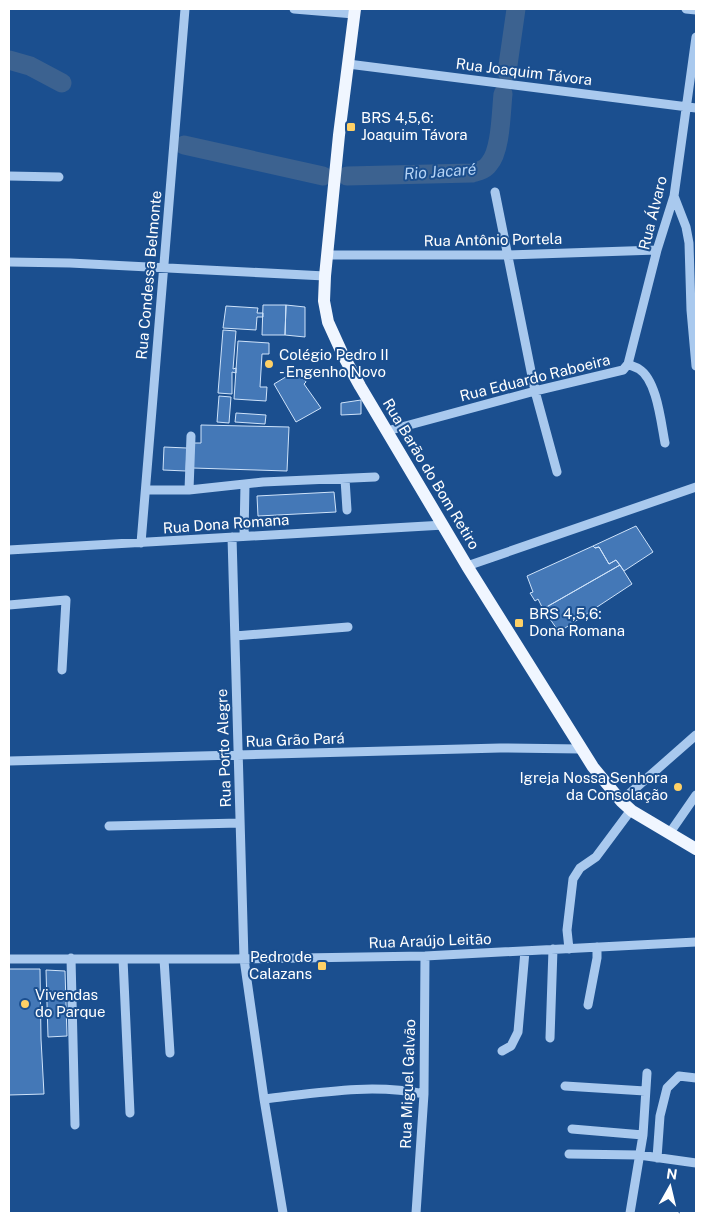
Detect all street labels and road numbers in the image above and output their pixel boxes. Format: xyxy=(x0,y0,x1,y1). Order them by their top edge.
street label: Rua Joaquim Távora xyxy=(455,55,593,88)
street label: Rua Álvaro xyxy=(635,174,670,252)
street label: Rua Condessa Belmonte xyxy=(133,190,164,360)
street label: Rua Antônio Portela xyxy=(424,230,562,249)
street label: Rua Eduardo Raboeira xyxy=(458,351,612,404)
street label: Rua Barão do Bom Retiro xyxy=(380,395,483,552)
street label: Rua Dona Romana xyxy=(162,511,290,536)
street label: Rua Porto Alegre xyxy=(213,688,234,808)
street label: Rua Grão Pará xyxy=(245,729,345,750)
street label: Rua Araújo Leitão xyxy=(368,930,492,951)
street label: Rua Miguel Galvão xyxy=(397,1019,418,1149)

